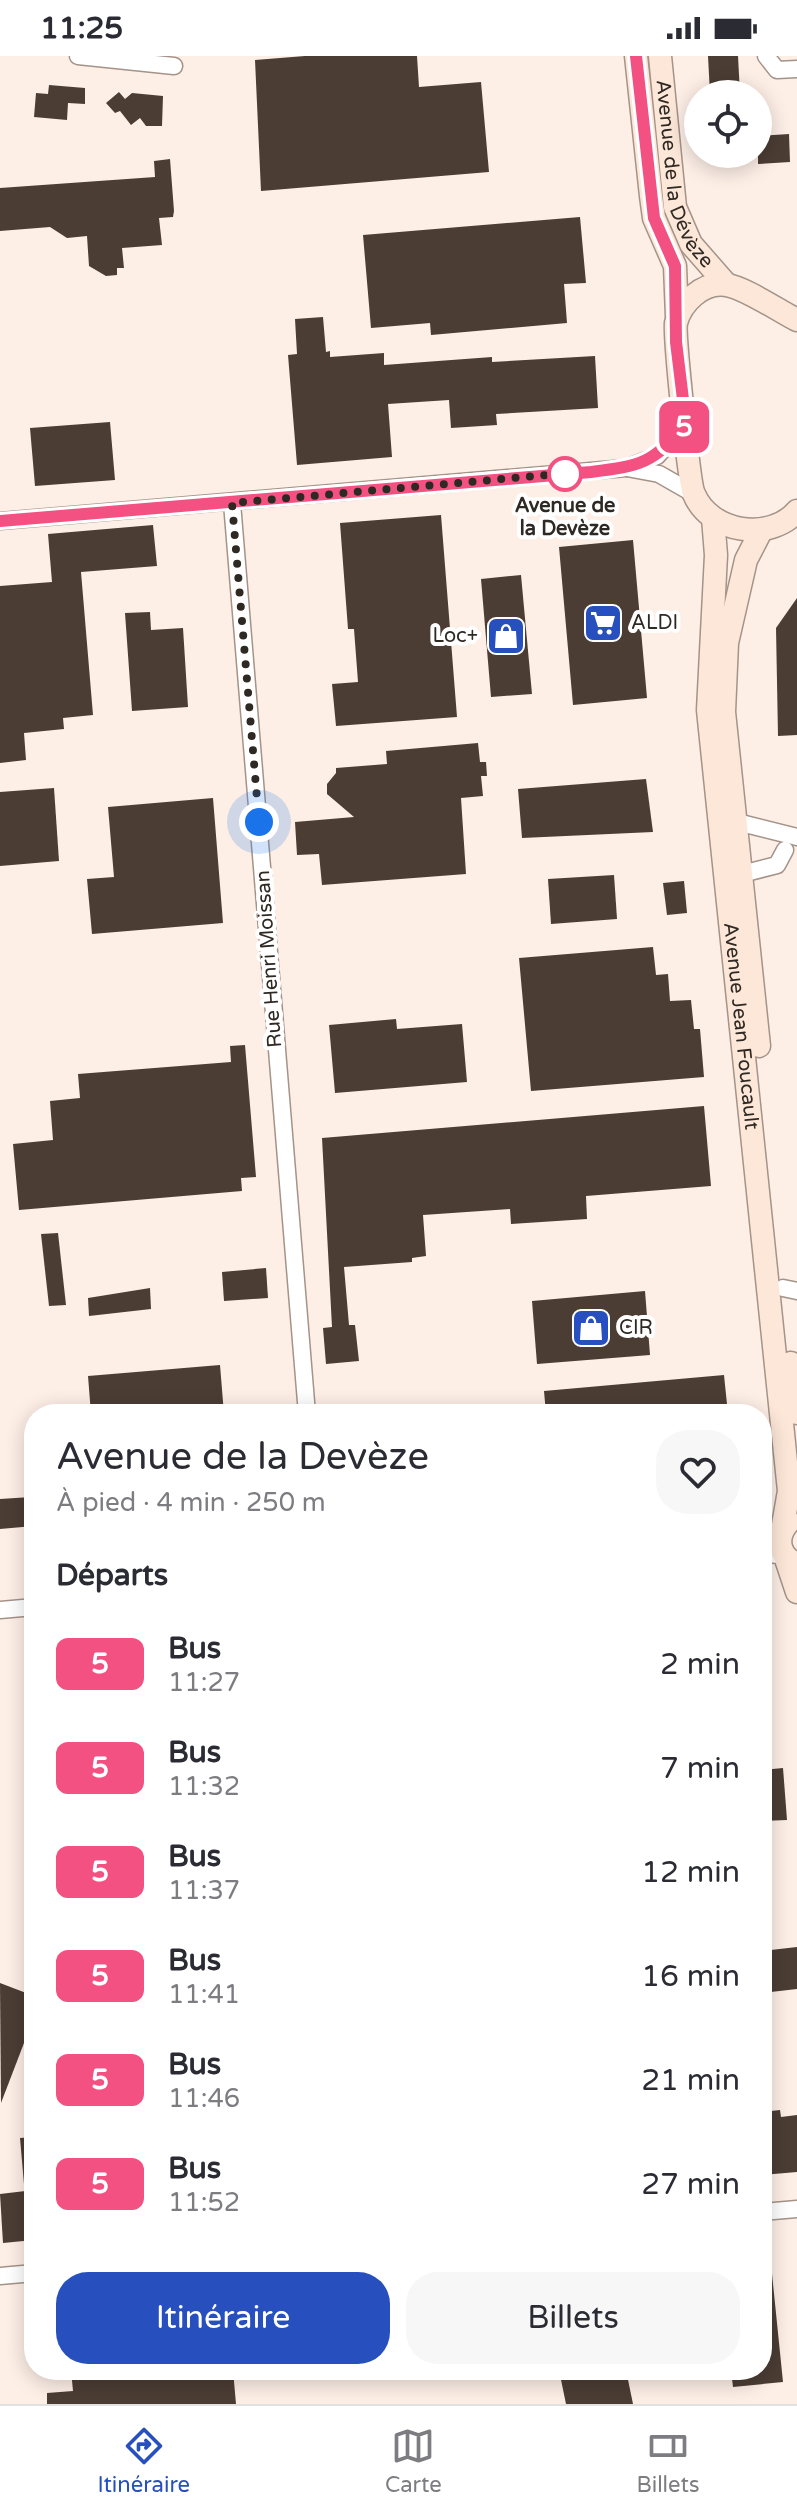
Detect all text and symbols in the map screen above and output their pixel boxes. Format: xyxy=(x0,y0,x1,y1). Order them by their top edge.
text: 11:25 xyxy=(40,10,123,47)
street label: Avenue de la Dévèze xyxy=(650,79,719,273)
map controls xyxy=(684,80,772,168)
button: locate xyxy=(684,80,772,168)
line badge: 5 xyxy=(658,401,710,453)
text: 5 xyxy=(675,410,693,444)
marker: Avenue de la Devèze xyxy=(548,457,582,491)
place label: Avenue de la Devèze xyxy=(515,494,615,541)
supermarket icon: ALDI xyxy=(582,602,624,644)
place label: ALDI xyxy=(631,611,678,635)
shop icon: Loc+ xyxy=(485,615,527,657)
place label: Loc+ xyxy=(432,624,478,648)
your location xyxy=(239,802,279,842)
street label: Rue Henri Moissan xyxy=(251,869,287,1049)
street label: Avenue Jean Foucault xyxy=(718,921,763,1131)
shop icon: CIR xyxy=(570,1307,612,1349)
place label: CIR xyxy=(619,1316,653,1340)
button: heart xyxy=(656,1430,740,1514)
text: Avenue de la Devèze xyxy=(56,1434,429,1480)
text: À pied · 4 min · 250 m xyxy=(56,1487,326,1518)
text: Départs xyxy=(56,1557,168,1594)
text: Bus xyxy=(168,1630,221,1667)
text: 2 min xyxy=(660,1646,740,1683)
text: 5 xyxy=(91,1647,109,1681)
text: 11:27 xyxy=(168,1667,240,1698)
text: Bus xyxy=(168,1734,221,1771)
text: 7 min xyxy=(660,1750,740,1787)
text: 5 xyxy=(91,1751,109,1785)
text: 11:32 xyxy=(168,1771,240,1802)
text: Bus xyxy=(168,1838,221,1875)
text: 12 min xyxy=(641,1854,740,1891)
text: 5 xyxy=(91,1855,109,1889)
text: 11:37 xyxy=(168,1875,240,1906)
text: Bus xyxy=(168,1942,221,1979)
text: 16 min xyxy=(641,1958,740,1995)
text: 5 xyxy=(91,1959,109,1993)
text: 11:41 xyxy=(168,1979,240,2010)
text: Bus xyxy=(168,2046,221,2083)
text: 21 min xyxy=(641,2062,740,2099)
text: 5 xyxy=(91,2063,109,2097)
text: 11:46 xyxy=(168,2083,240,2114)
text: Bus xyxy=(168,2150,221,2187)
text: 27 min xyxy=(641,2166,740,2203)
text: 5 xyxy=(91,2167,109,2201)
text: 11:52 xyxy=(168,2187,240,2218)
button: Itinéraire xyxy=(56,2272,390,2364)
button: Billets xyxy=(406,2272,740,2364)
tab: Itinéraire xyxy=(97,2424,190,2498)
tab: Carte xyxy=(385,2424,442,2498)
tab: Billets xyxy=(637,2424,700,2498)

